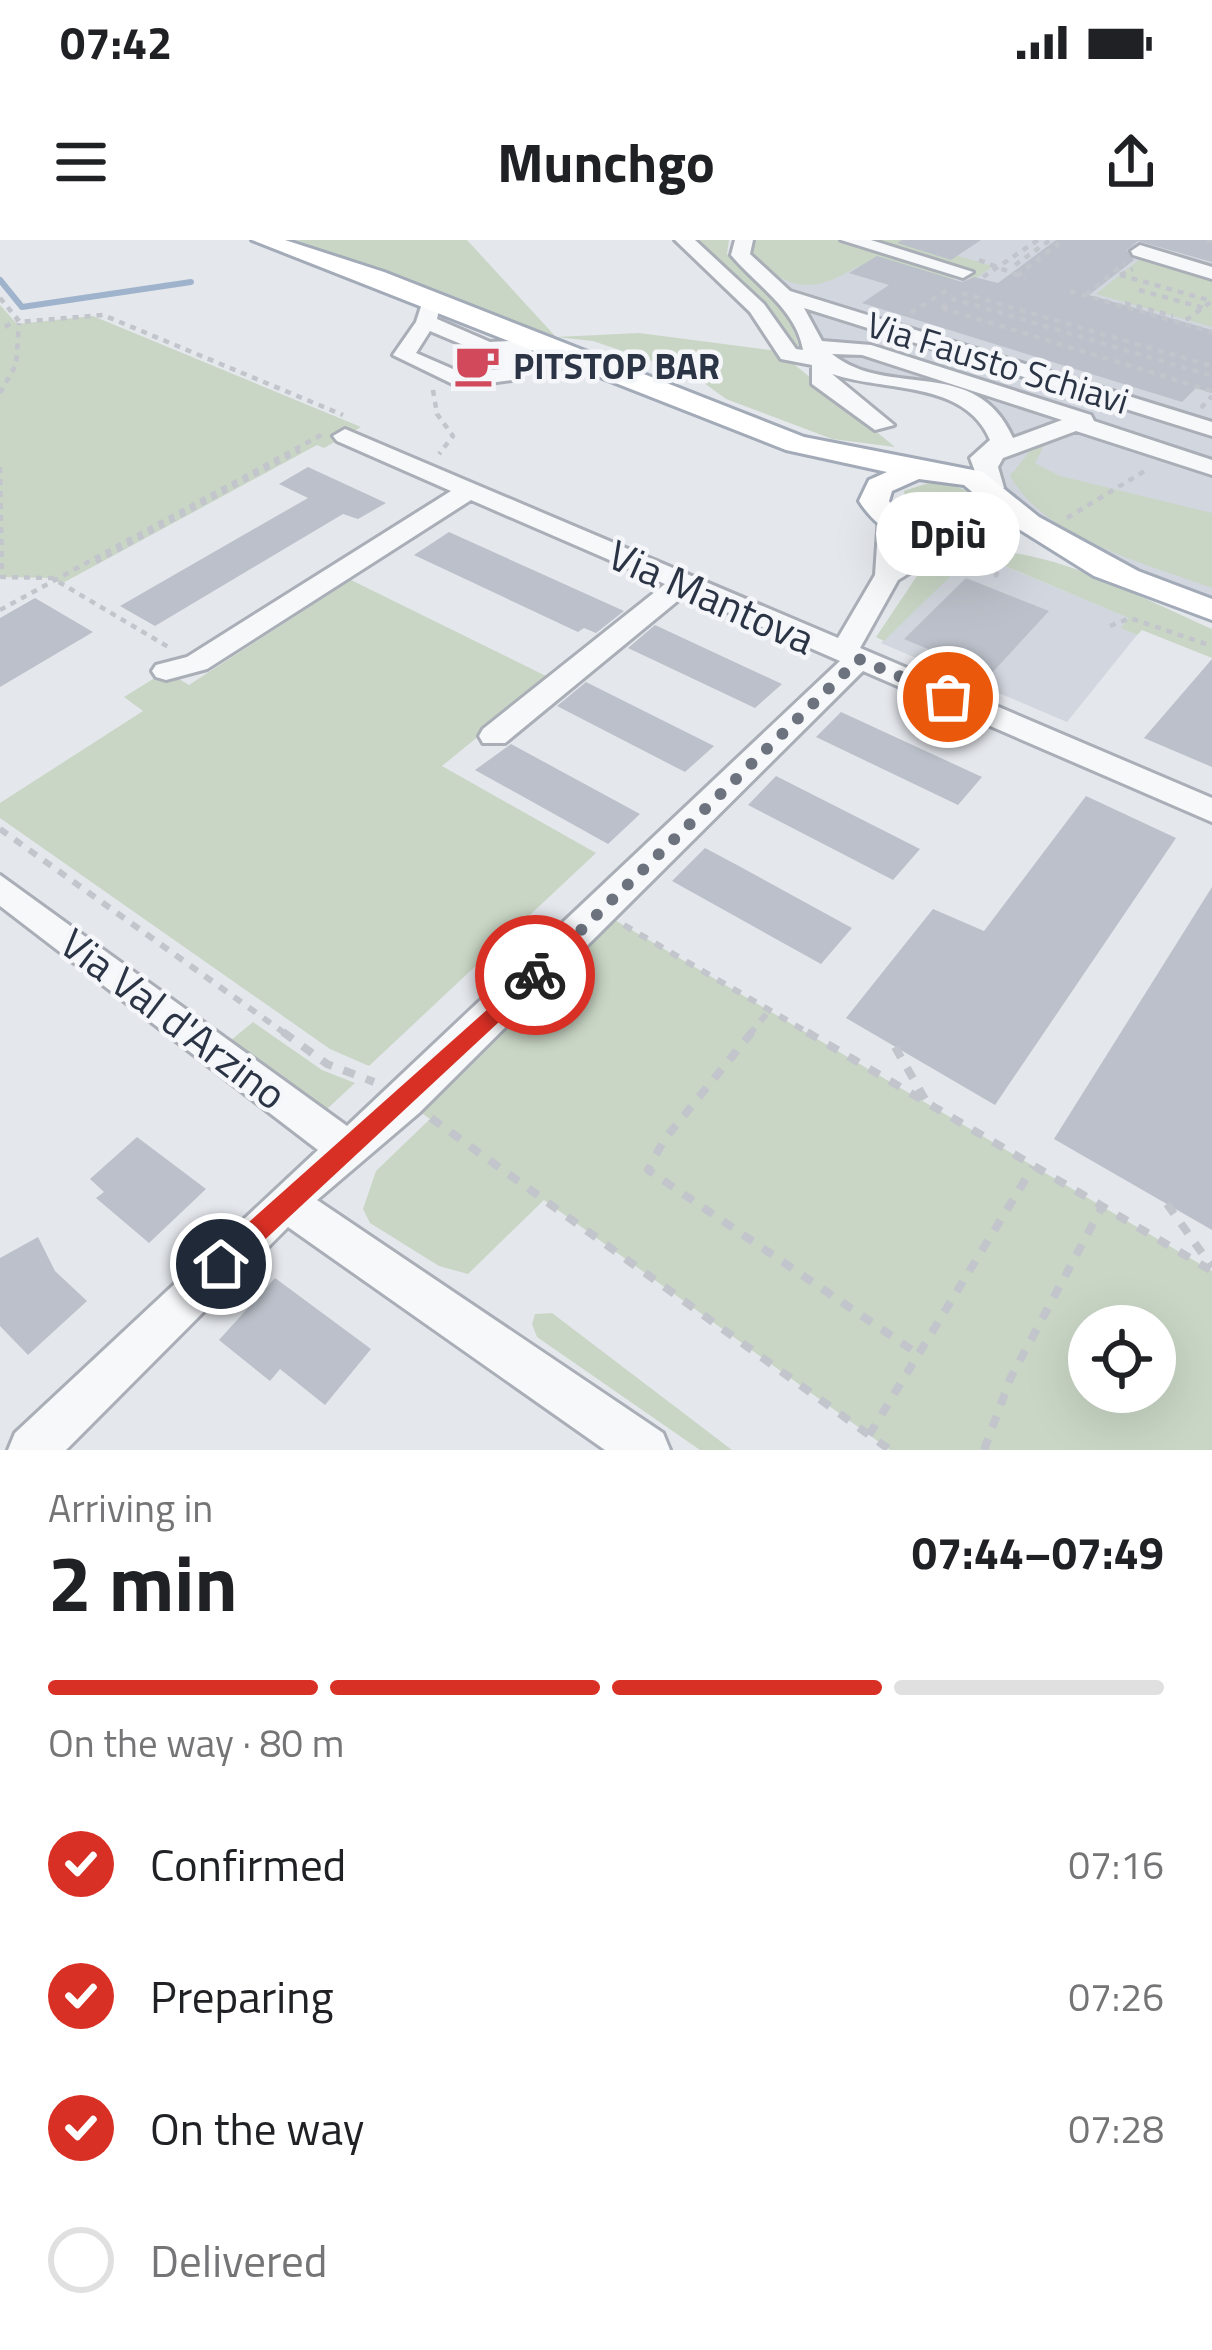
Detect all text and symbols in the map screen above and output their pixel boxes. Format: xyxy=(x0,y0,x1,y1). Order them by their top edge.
text: 07:42 xyxy=(60,8,172,76)
text: Munchgo xyxy=(497,121,715,203)
icon: menu xyxy=(48,129,114,195)
icon: share xyxy=(1098,129,1164,195)
street label: Via Fausto Schiavi xyxy=(860,296,1136,428)
place label: PITSTOP BAR xyxy=(513,338,720,393)
cafe icon: PITSTOP BAR xyxy=(452,340,502,390)
callout: Dpiù xyxy=(876,493,1020,577)
text: Dpiù xyxy=(909,504,987,563)
street label: Via Mantova xyxy=(598,522,826,670)
pin xyxy=(897,646,999,748)
icon: bag xyxy=(915,664,981,730)
street label: Via Val d'Arzino xyxy=(47,912,301,1124)
courier xyxy=(475,915,595,1035)
icon: bike xyxy=(502,942,568,1008)
pin xyxy=(170,1213,272,1315)
icon: home xyxy=(188,1231,254,1297)
map controls xyxy=(1068,1305,1176,1413)
button: locate xyxy=(1068,1305,1176,1413)
text: Arriving in xyxy=(48,1478,213,1537)
text: 07:44–07:49 xyxy=(912,1518,1164,1586)
text: 2 min xyxy=(48,1523,238,1641)
text: On the way · 80 m xyxy=(48,1713,344,1772)
text: Confirmed xyxy=(150,1830,346,1898)
icon: check xyxy=(48,1831,114,1897)
text: 07:16 xyxy=(1068,1835,1164,1894)
text: Preparing xyxy=(150,1962,334,2030)
icon: check xyxy=(48,1963,114,2029)
text: 07:26 xyxy=(1068,1967,1164,2026)
text: On the way xyxy=(150,2094,364,2162)
icon: check xyxy=(48,2095,114,2161)
text: 07:28 xyxy=(1068,2099,1164,2158)
text: Delivered xyxy=(150,2226,328,2294)

